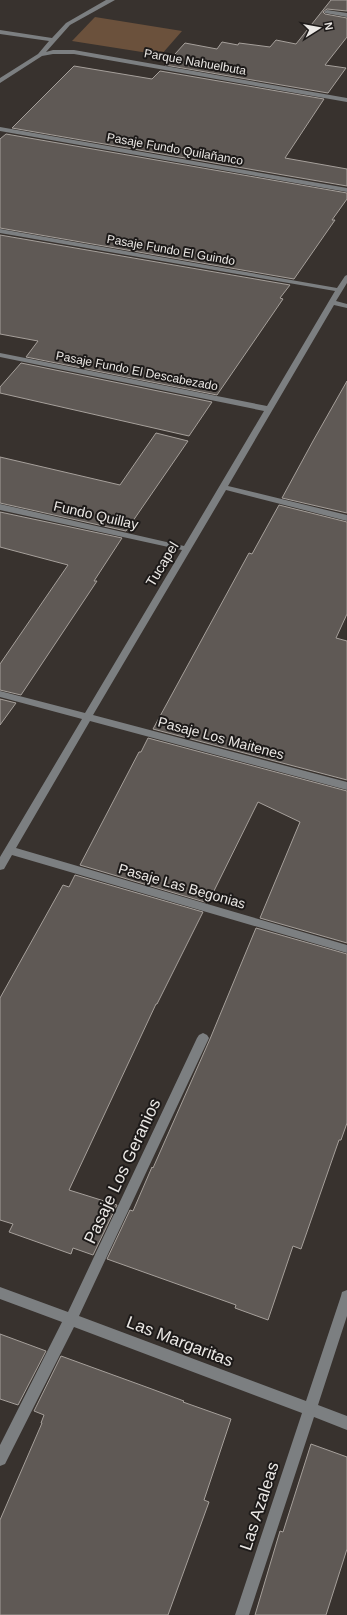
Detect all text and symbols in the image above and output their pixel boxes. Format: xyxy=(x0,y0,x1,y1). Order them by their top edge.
north arrow xyxy=(299,8,339,48)
text: N xyxy=(322,21,335,31)
street label: Parque Nahuelbuta xyxy=(143,46,247,78)
street label: Pasaje Fundo Quilañanco xyxy=(106,130,245,168)
street label: Pasaje Fundo El Guindo xyxy=(106,232,237,268)
street label: Pasaje Fundo El Descabezado xyxy=(55,348,220,394)
street label: Fundo Quillay xyxy=(52,497,140,533)
street label: Tucapel xyxy=(142,539,182,589)
street label: Pasaje Los Maitenes xyxy=(156,713,286,763)
street label: Pasaje Las Begonias xyxy=(117,860,247,912)
street label: Pasaje Los Geranios xyxy=(80,1096,164,1247)
street label: Las Margaritas xyxy=(124,1312,236,1370)
street label: Las Azaleas xyxy=(236,1460,283,1553)

